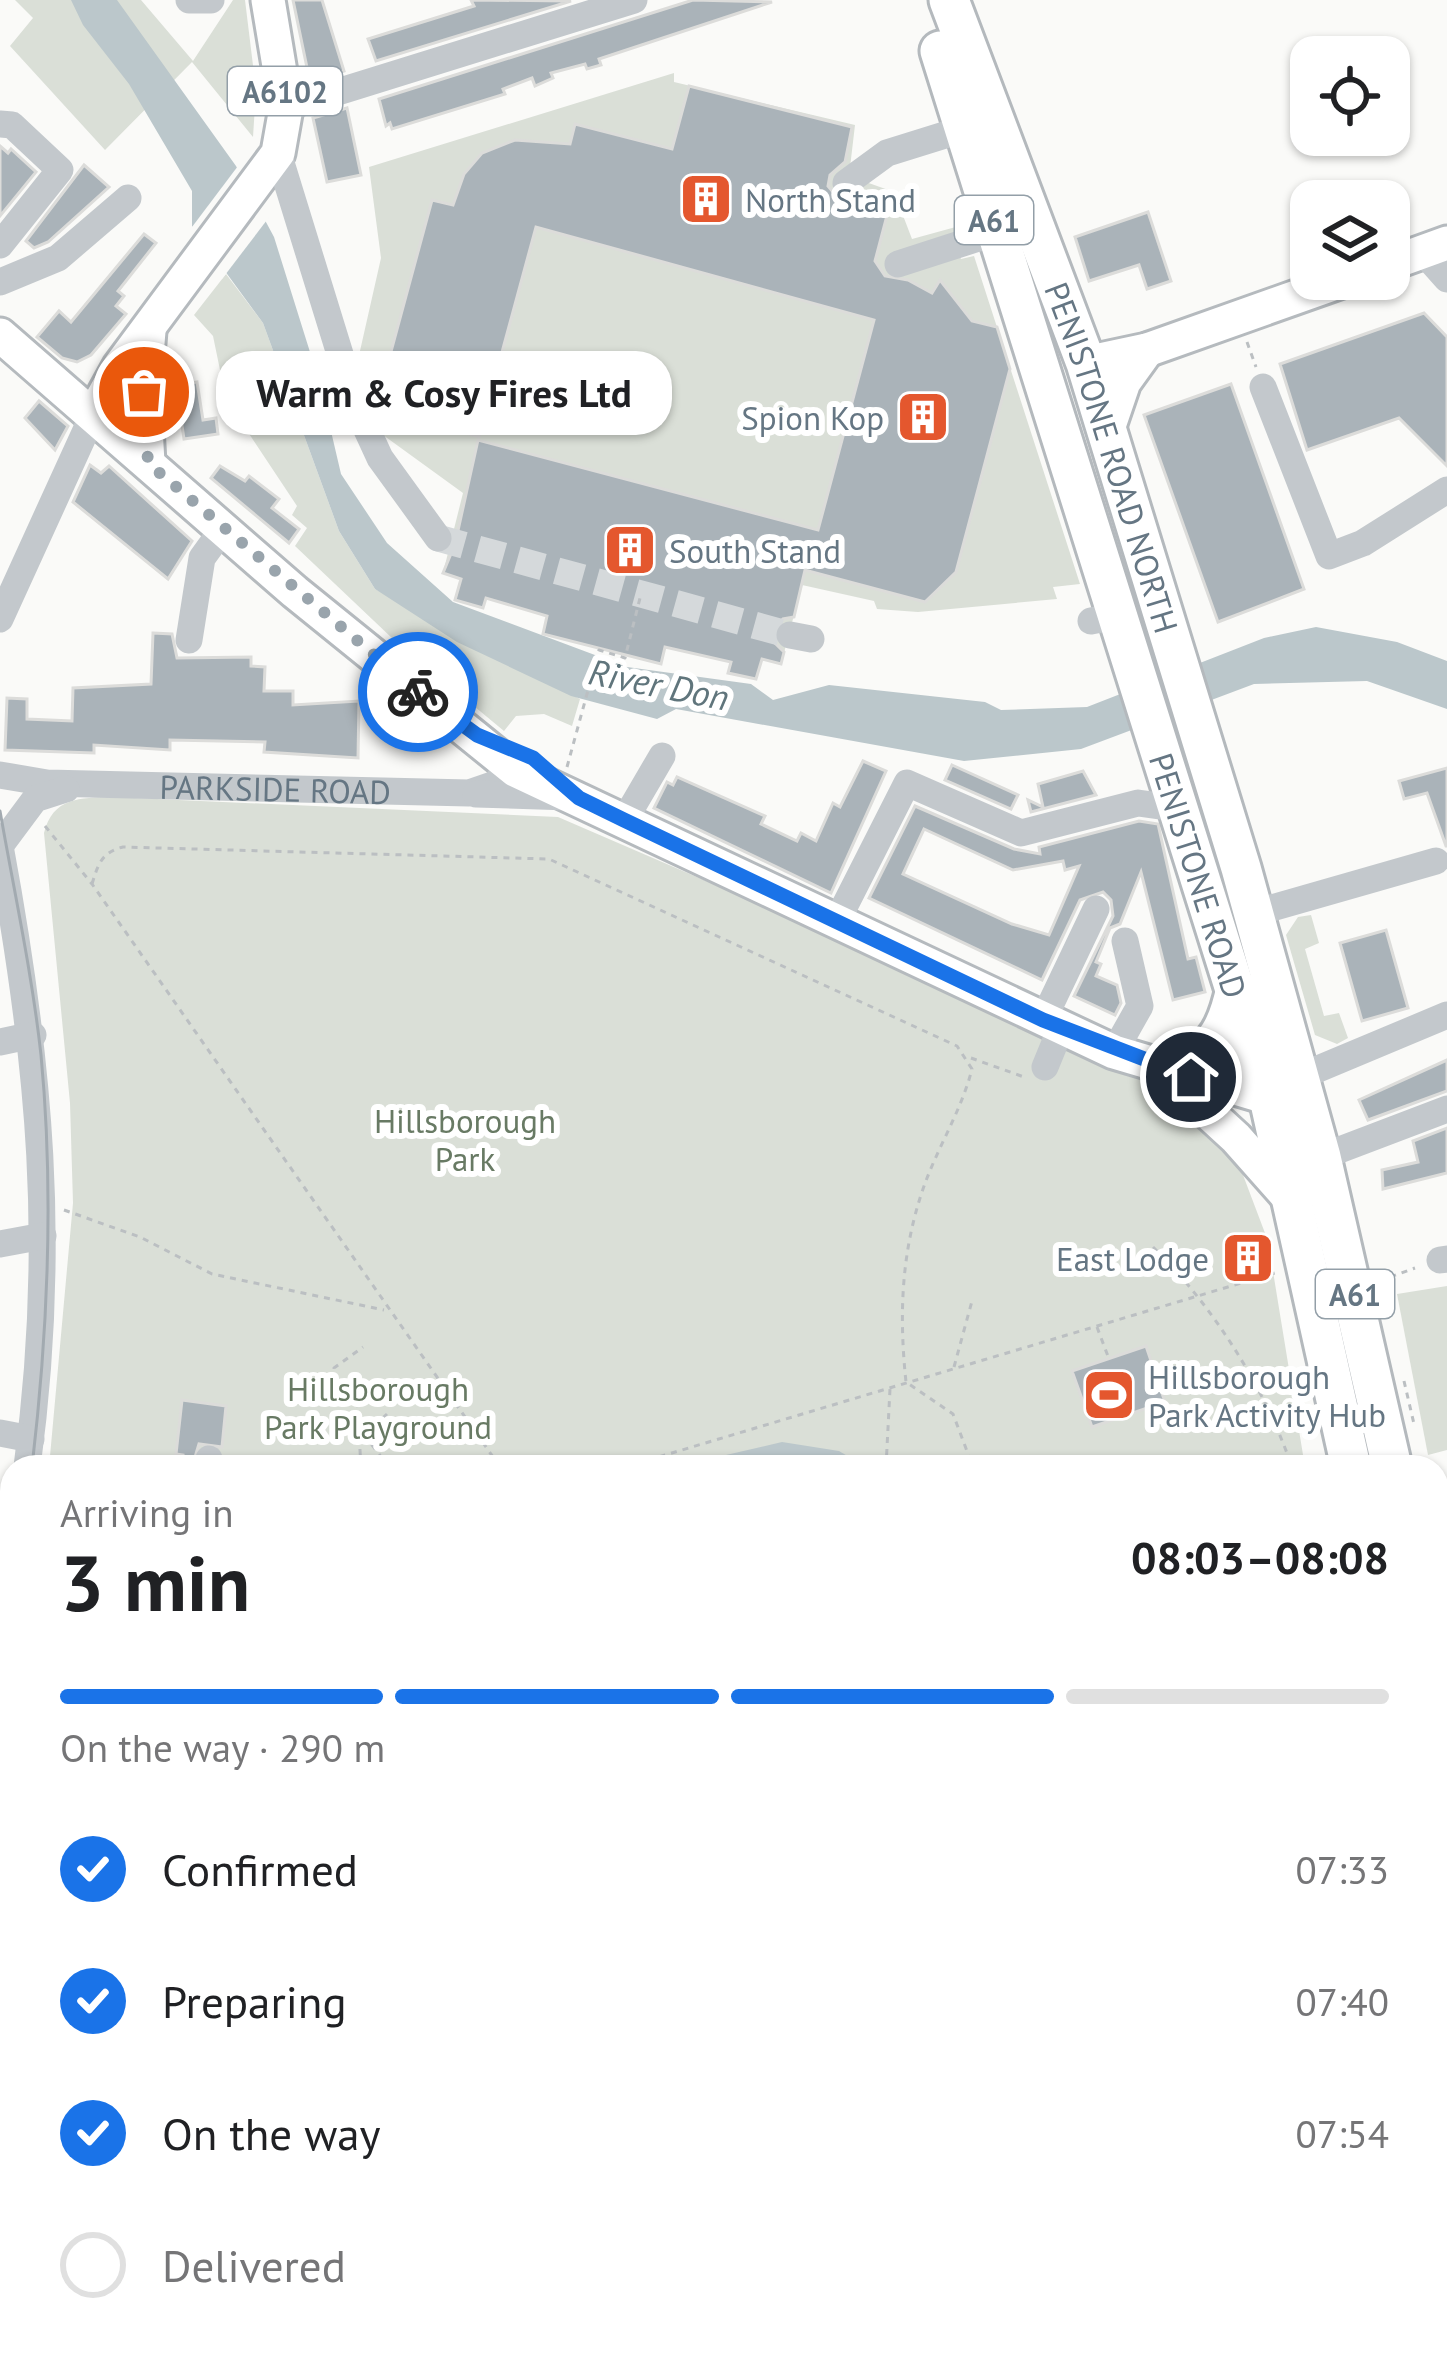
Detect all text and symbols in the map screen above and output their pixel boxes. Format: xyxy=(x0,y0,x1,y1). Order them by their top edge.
map controls xyxy=(1290,36,1410,300)
button: locate xyxy=(1290,36,1410,156)
road number: A6102 xyxy=(228,67,342,115)
building icon: North Stand xyxy=(678,171,734,227)
place label: North Stand xyxy=(745,178,916,221)
button: layers xyxy=(1290,180,1410,300)
road number: A61 xyxy=(955,196,1033,244)
street label: PENISTONE ROAD NORTH xyxy=(1036,276,1189,638)
pin xyxy=(93,341,195,443)
callout: Warm & Cosy Fires Ltd xyxy=(216,350,672,434)
icon: bag xyxy=(111,359,177,425)
text: Warm & Cosy Fires Ltd xyxy=(256,367,632,418)
building icon: Spion Kop xyxy=(895,389,951,445)
place label: Spion Kop xyxy=(741,396,884,439)
building icon: South Stand xyxy=(602,522,658,578)
place label: South Stand xyxy=(669,529,841,572)
courier xyxy=(358,632,478,752)
water label: River Don xyxy=(585,647,733,721)
icon: bike xyxy=(385,659,451,725)
street label: PENISTONE ROAD xyxy=(1140,747,1258,1003)
street label: PARKSIDE ROAD xyxy=(159,764,392,813)
pin xyxy=(1140,1026,1242,1128)
icon: home xyxy=(1158,1044,1224,1110)
park label: Hillsborough Park xyxy=(374,1099,556,1180)
building icon: East Lodge xyxy=(1220,1230,1276,1286)
place label: East Lodge xyxy=(1056,1237,1209,1280)
road number: A61 xyxy=(1316,1270,1394,1318)
place label: Hillsborough Park Activity Hub xyxy=(1148,1355,1386,1436)
park label: Hillsborough Park Playground xyxy=(264,1367,492,1448)
sports icon: Hillsborough Park Activity Hub xyxy=(1081,1367,1137,1423)
text: Arriving in xyxy=(60,1487,234,1538)
text: 08:03–08:08 xyxy=(1131,1528,1389,1586)
text: 3 min xyxy=(60,1532,250,1633)
text: On the way · 290 m xyxy=(60,1722,385,1773)
icon: check xyxy=(60,1836,126,1902)
text: Confirmed xyxy=(162,1840,358,1898)
text: 07:33 xyxy=(1295,1844,1389,1895)
icon: check xyxy=(60,1968,126,2034)
text: Preparing xyxy=(162,1972,347,2030)
text: 07:40 xyxy=(1295,1976,1389,2027)
icon: check xyxy=(60,2100,126,2166)
text: On the way xyxy=(162,2104,381,2162)
text: 07:54 xyxy=(1295,2108,1389,2159)
text: Delivered xyxy=(162,2236,346,2294)

